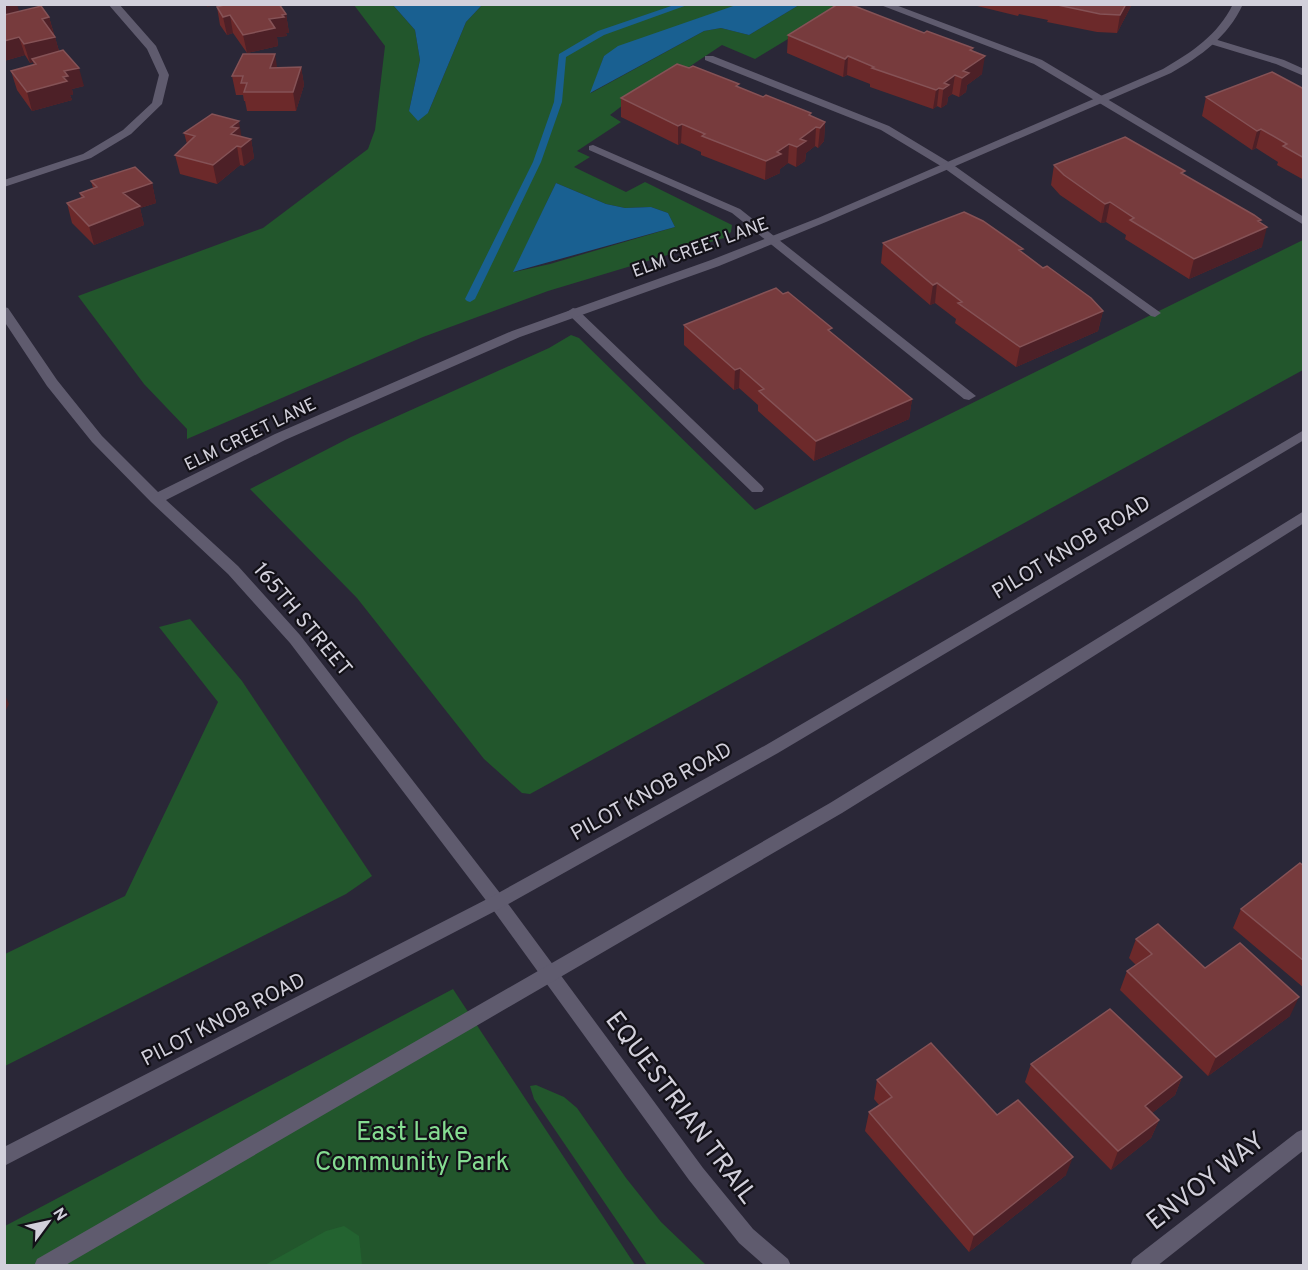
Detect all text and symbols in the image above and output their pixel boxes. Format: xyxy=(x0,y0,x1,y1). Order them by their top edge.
street label: ELM CREET LANE xyxy=(629,213,772,284)
street label: ELM CREET LANE xyxy=(181,393,320,477)
street label: PILOT KNOB ROAD xyxy=(987,490,1156,606)
street label: 165TH STREET xyxy=(246,558,357,682)
street label: PILOT KNOB ROAD xyxy=(566,737,737,848)
street label: PILOT KNOB ROAD xyxy=(137,967,310,1073)
street label: EQUESTRIAN TRAIL xyxy=(597,1006,763,1211)
park label: East Lake Community Park xyxy=(315,1117,509,1180)
street label: ENVOY WAY xyxy=(1141,1125,1273,1239)
north arrow xyxy=(18,1192,78,1252)
text: N xyxy=(47,1205,70,1225)

